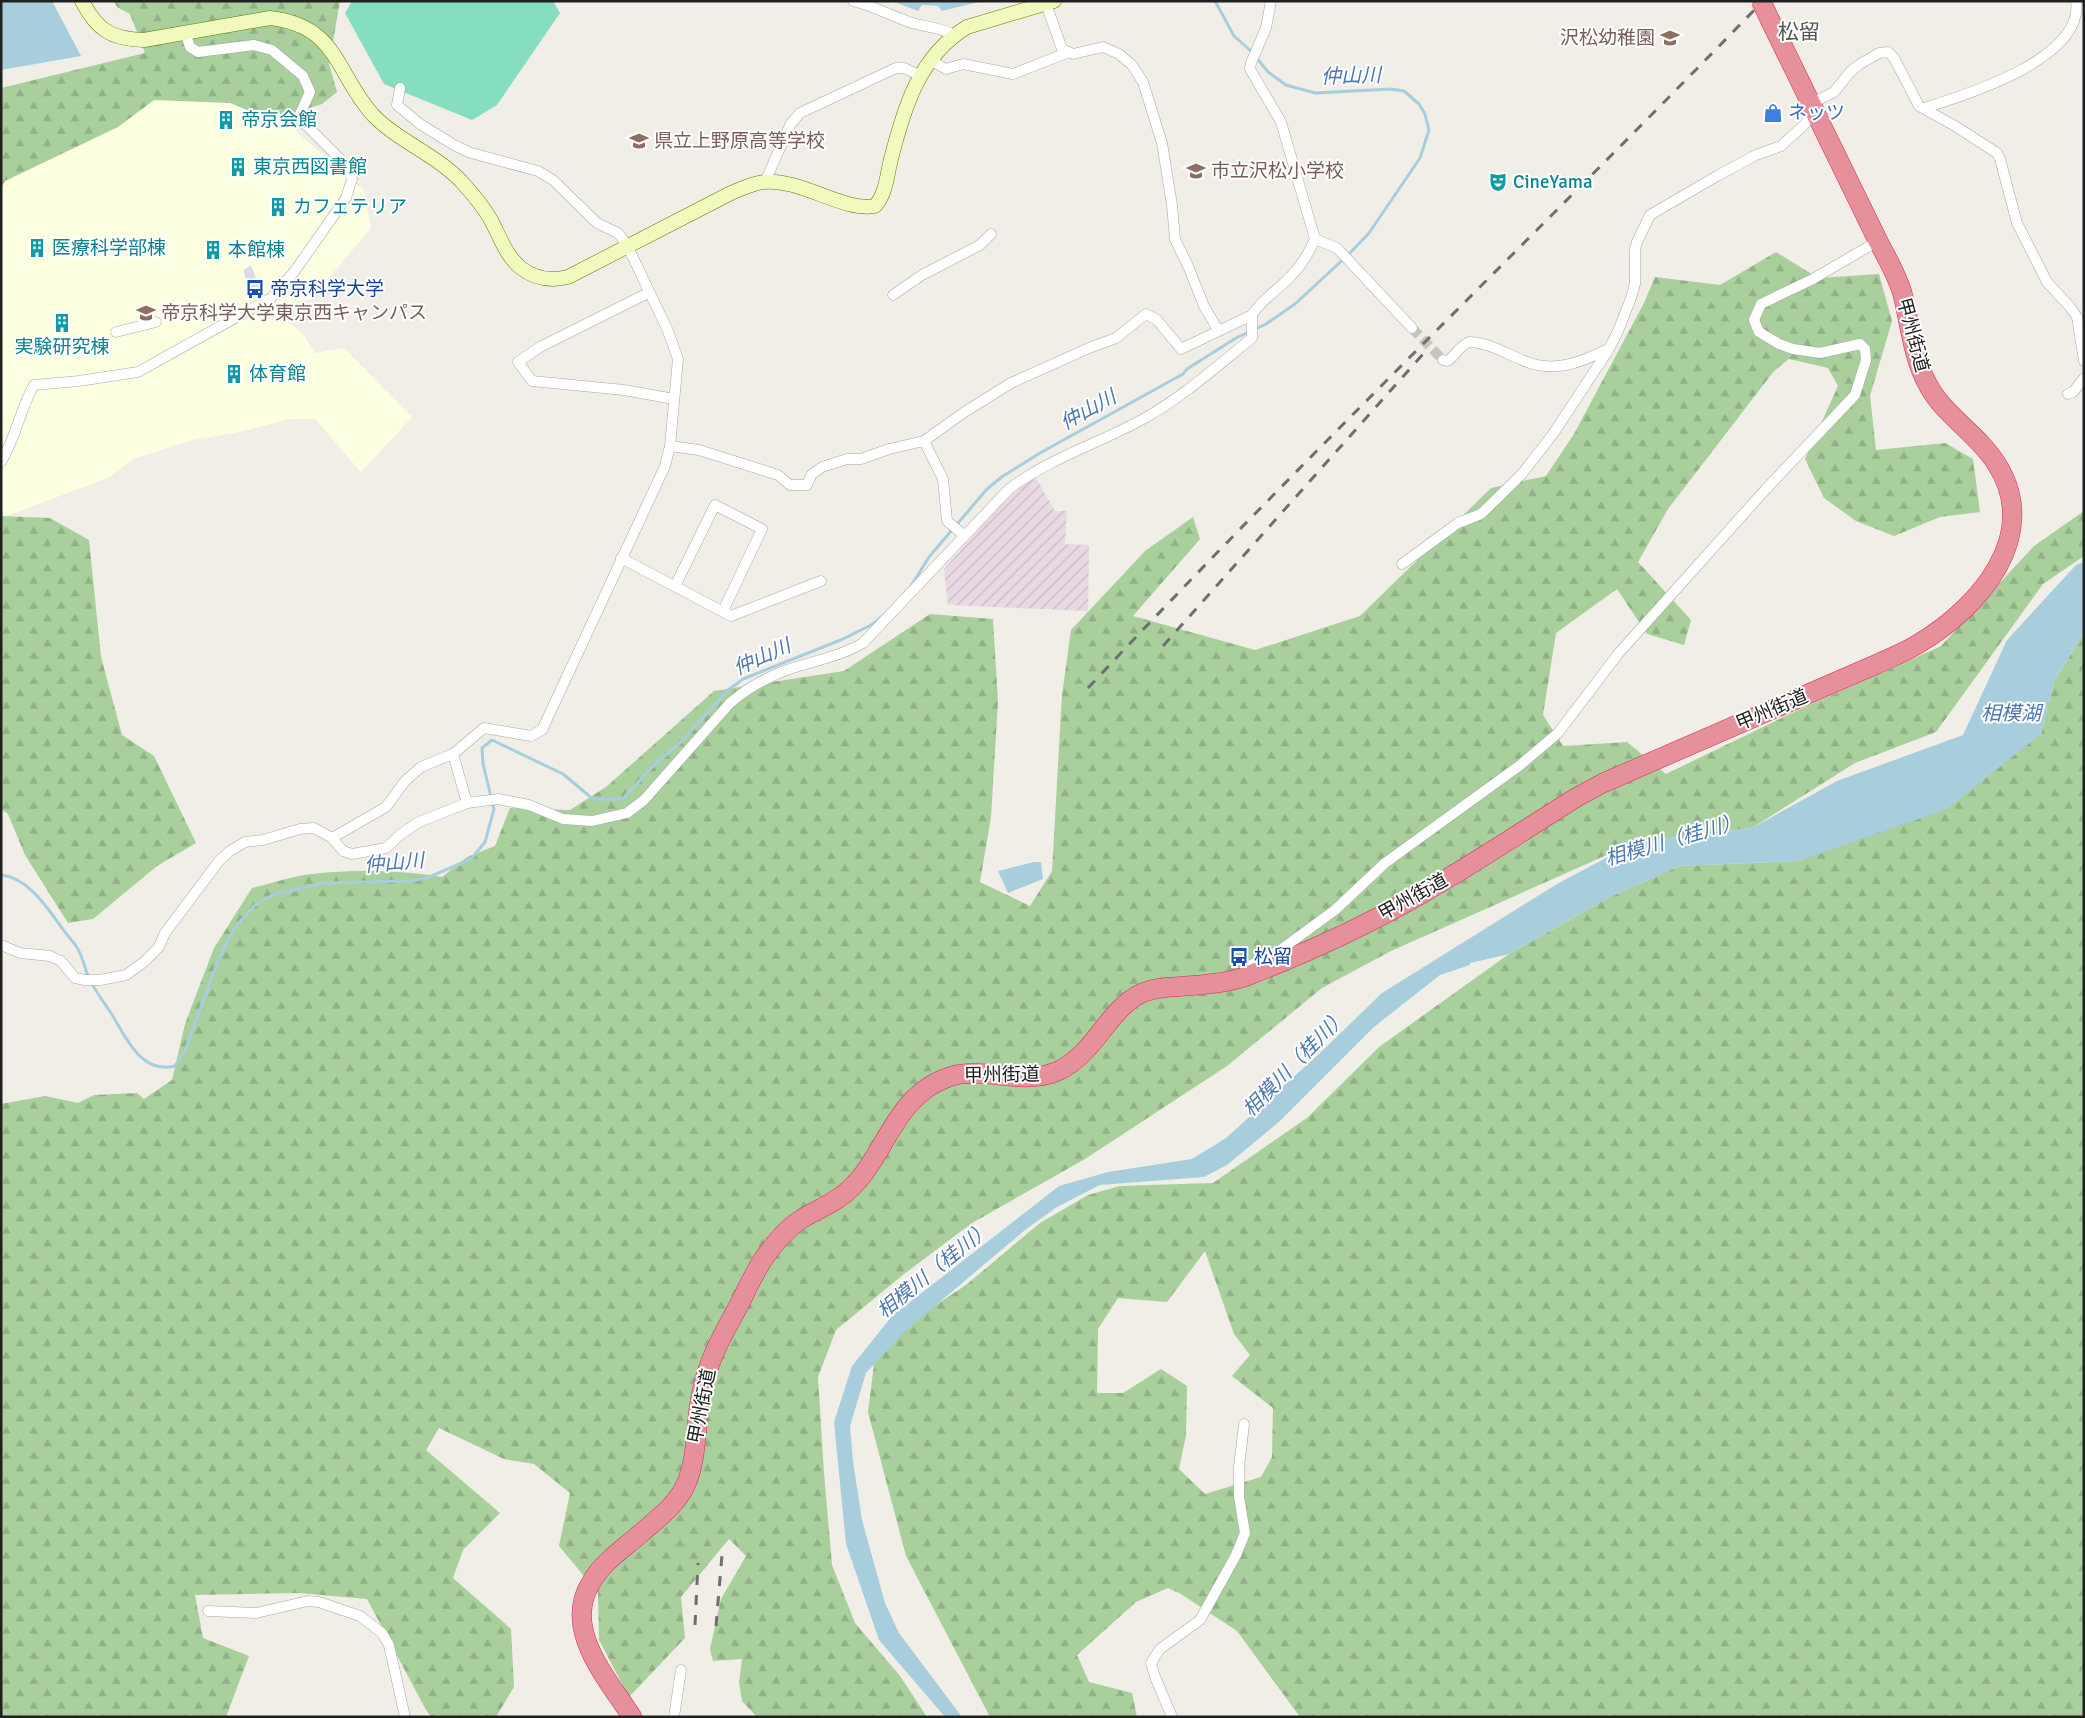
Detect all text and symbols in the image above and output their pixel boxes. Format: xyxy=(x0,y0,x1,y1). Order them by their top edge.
district label: 松留 xyxy=(1778,19,1820,45)
place label: 沢松幼稚園 xyxy=(1560,26,1655,50)
school or university icon: 沢松幼稚園 xyxy=(1659,27,1681,49)
water label: 仲山川 xyxy=(1321,62,1383,90)
place label: ネッツ xyxy=(1788,101,1845,125)
shop icon: ネッツ xyxy=(1762,102,1784,124)
place label: 帝京会館 xyxy=(241,108,317,132)
building icon: 帝京会館 xyxy=(215,109,237,131)
place label: 県立上野原高等学校 xyxy=(654,129,825,153)
school or university icon: 県立上野原高等学校 xyxy=(628,130,650,152)
place label: 東京西図書館 xyxy=(253,155,367,179)
building icon: 東京西図書館 xyxy=(227,156,249,178)
place label: 市立沢松小学校 xyxy=(1211,159,1344,183)
school or university icon: 市立沢松小学校 xyxy=(1185,160,1207,182)
place label: CineYama xyxy=(1513,170,1593,194)
theatre icon: CineYama xyxy=(1487,171,1509,193)
place label: カフェテリア xyxy=(293,195,407,219)
building icon: カフェテリア xyxy=(267,196,289,218)
place label: 医療科学部棟 xyxy=(52,236,166,260)
building icon: 医療科学部棟 xyxy=(26,237,48,259)
place label: 本館棟 xyxy=(228,238,285,262)
building icon: 本館棟 xyxy=(202,239,224,261)
place label: 帝京科学大学 xyxy=(270,277,384,301)
bus stop icon: 帝京科学大学 xyxy=(244,278,266,300)
street label: 甲州街道 xyxy=(1892,295,1934,375)
place label: 帝京科学大学東京西キャンパス xyxy=(161,301,427,325)
school or university icon: 帝京科学大学東京西キャンパス xyxy=(135,302,157,324)
building icon: 実験研究棟 xyxy=(51,312,73,334)
place label: 実験研究棟 xyxy=(14,335,110,359)
place label: 体育館 xyxy=(249,362,306,386)
building icon: 体育館 xyxy=(223,363,245,385)
water label: 仲山川 xyxy=(1056,384,1122,435)
water label: 仲山川 xyxy=(730,633,796,681)
street label: 甲州街道 xyxy=(1732,684,1812,736)
water label: 相模湖 xyxy=(1981,701,2044,726)
water label: 相模川（桂川） xyxy=(1602,809,1744,871)
water label: 仲山川 xyxy=(363,848,427,878)
street label: 甲州街道 xyxy=(1374,868,1452,926)
place label: 松留 xyxy=(1254,945,1292,969)
bus stop icon: 松留 xyxy=(1228,946,1250,968)
water label: 相模川（桂川） xyxy=(1237,1004,1353,1122)
street label: 甲州街道 xyxy=(964,1062,1040,1088)
water label: 相模川（桂川） xyxy=(872,1216,996,1324)
street label: 甲州街道 xyxy=(683,1366,721,1446)

